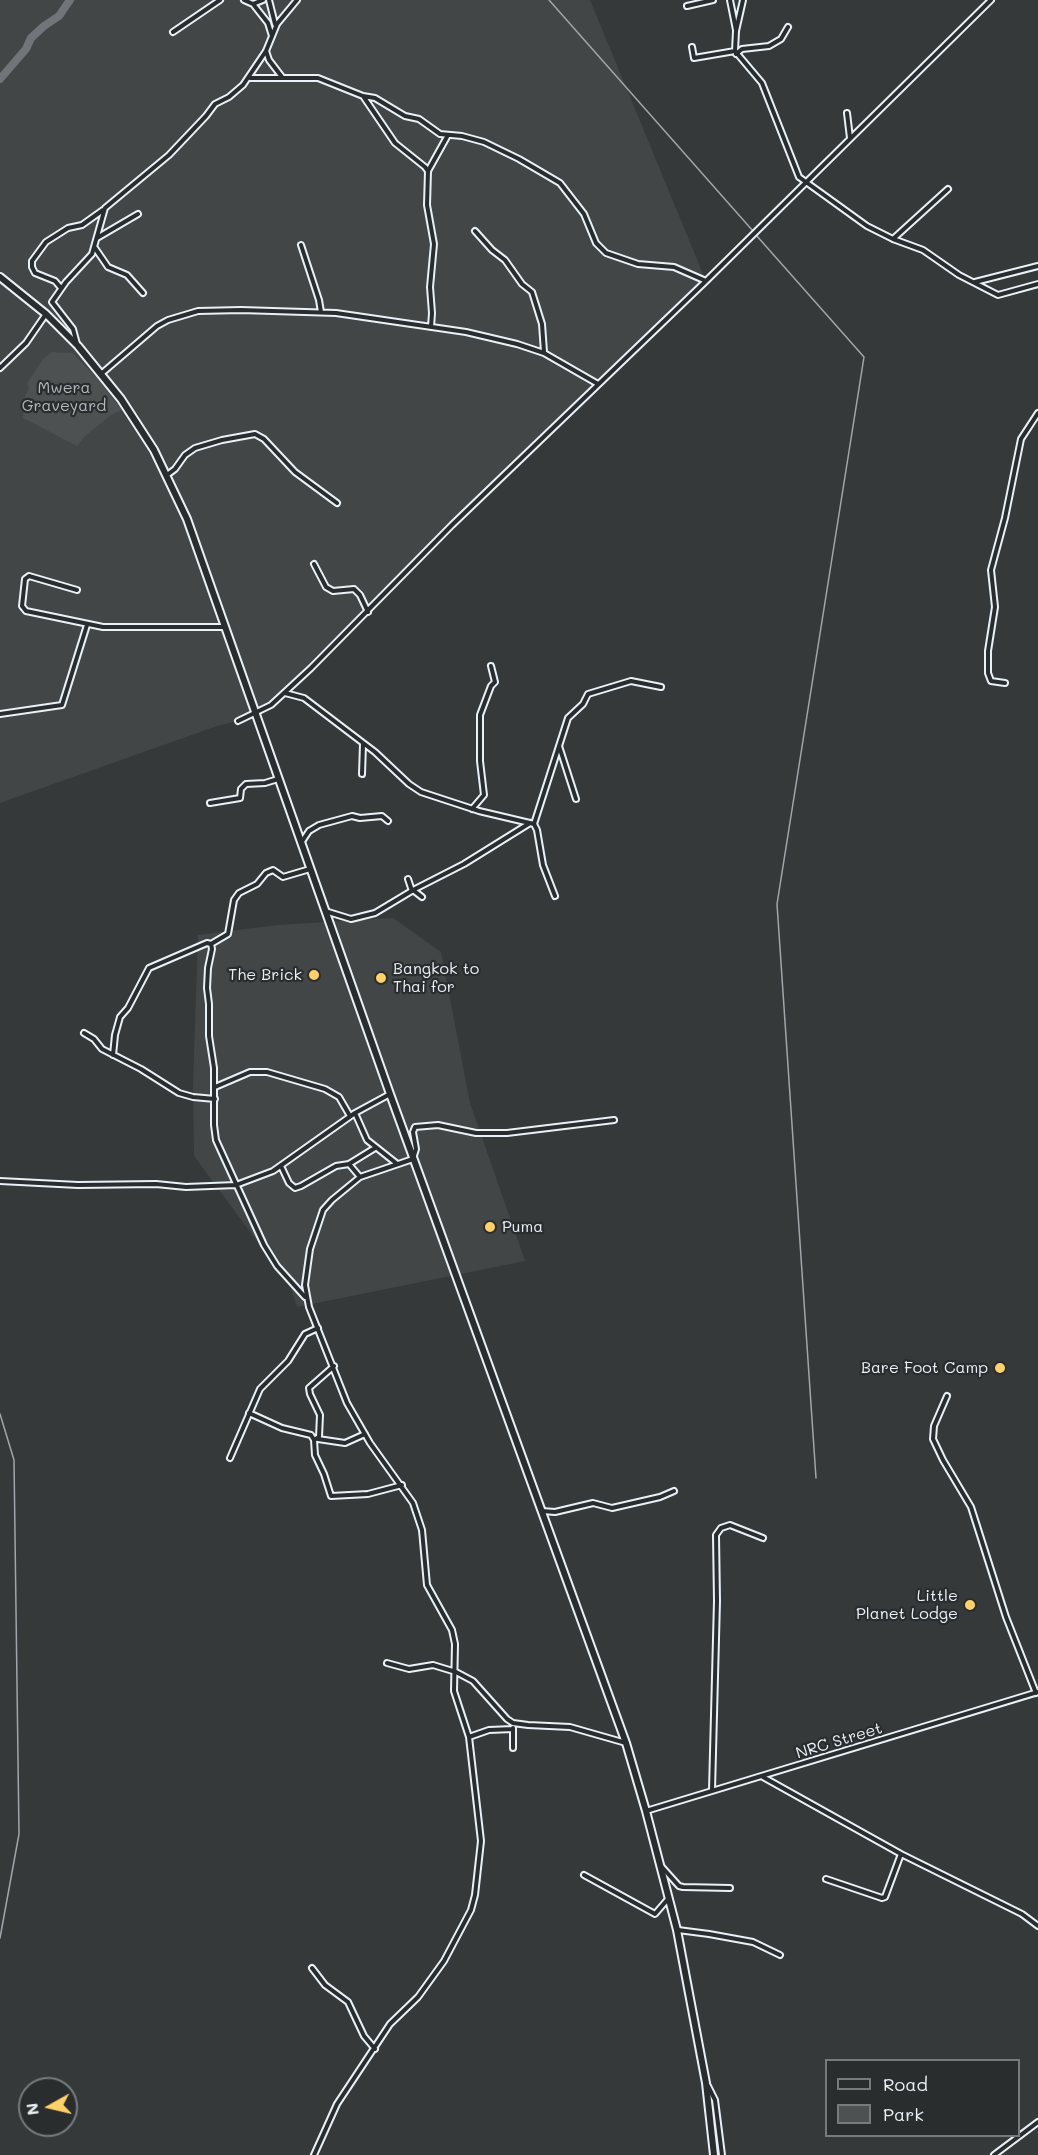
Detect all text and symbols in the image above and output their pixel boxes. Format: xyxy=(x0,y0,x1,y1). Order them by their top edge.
park label: Mwera Graveyard xyxy=(22,378,106,416)
place label: Bangkok to Thai for xyxy=(393,959,479,997)
place label: The Brick xyxy=(228,965,302,985)
marker: The Brick xyxy=(307,968,321,982)
marker: Bangkok to Thai for xyxy=(374,971,388,985)
place label: Puma xyxy=(502,1217,543,1237)
marker: Puma xyxy=(483,1220,497,1234)
place label: Bare Foot Camp xyxy=(861,1358,988,1378)
marker: Bare Foot Camp xyxy=(993,1361,1007,1375)
place label: Little Planet Lodge xyxy=(856,1586,958,1624)
marker: Little Planet Lodge xyxy=(963,1598,977,1612)
street label: NRC Street xyxy=(793,1719,885,1763)
legend xyxy=(825,2059,1020,2137)
text: Road xyxy=(883,2072,928,2096)
north arrow xyxy=(18,2077,78,2137)
text: N xyxy=(20,2102,43,2117)
text: Park xyxy=(883,2102,924,2126)

